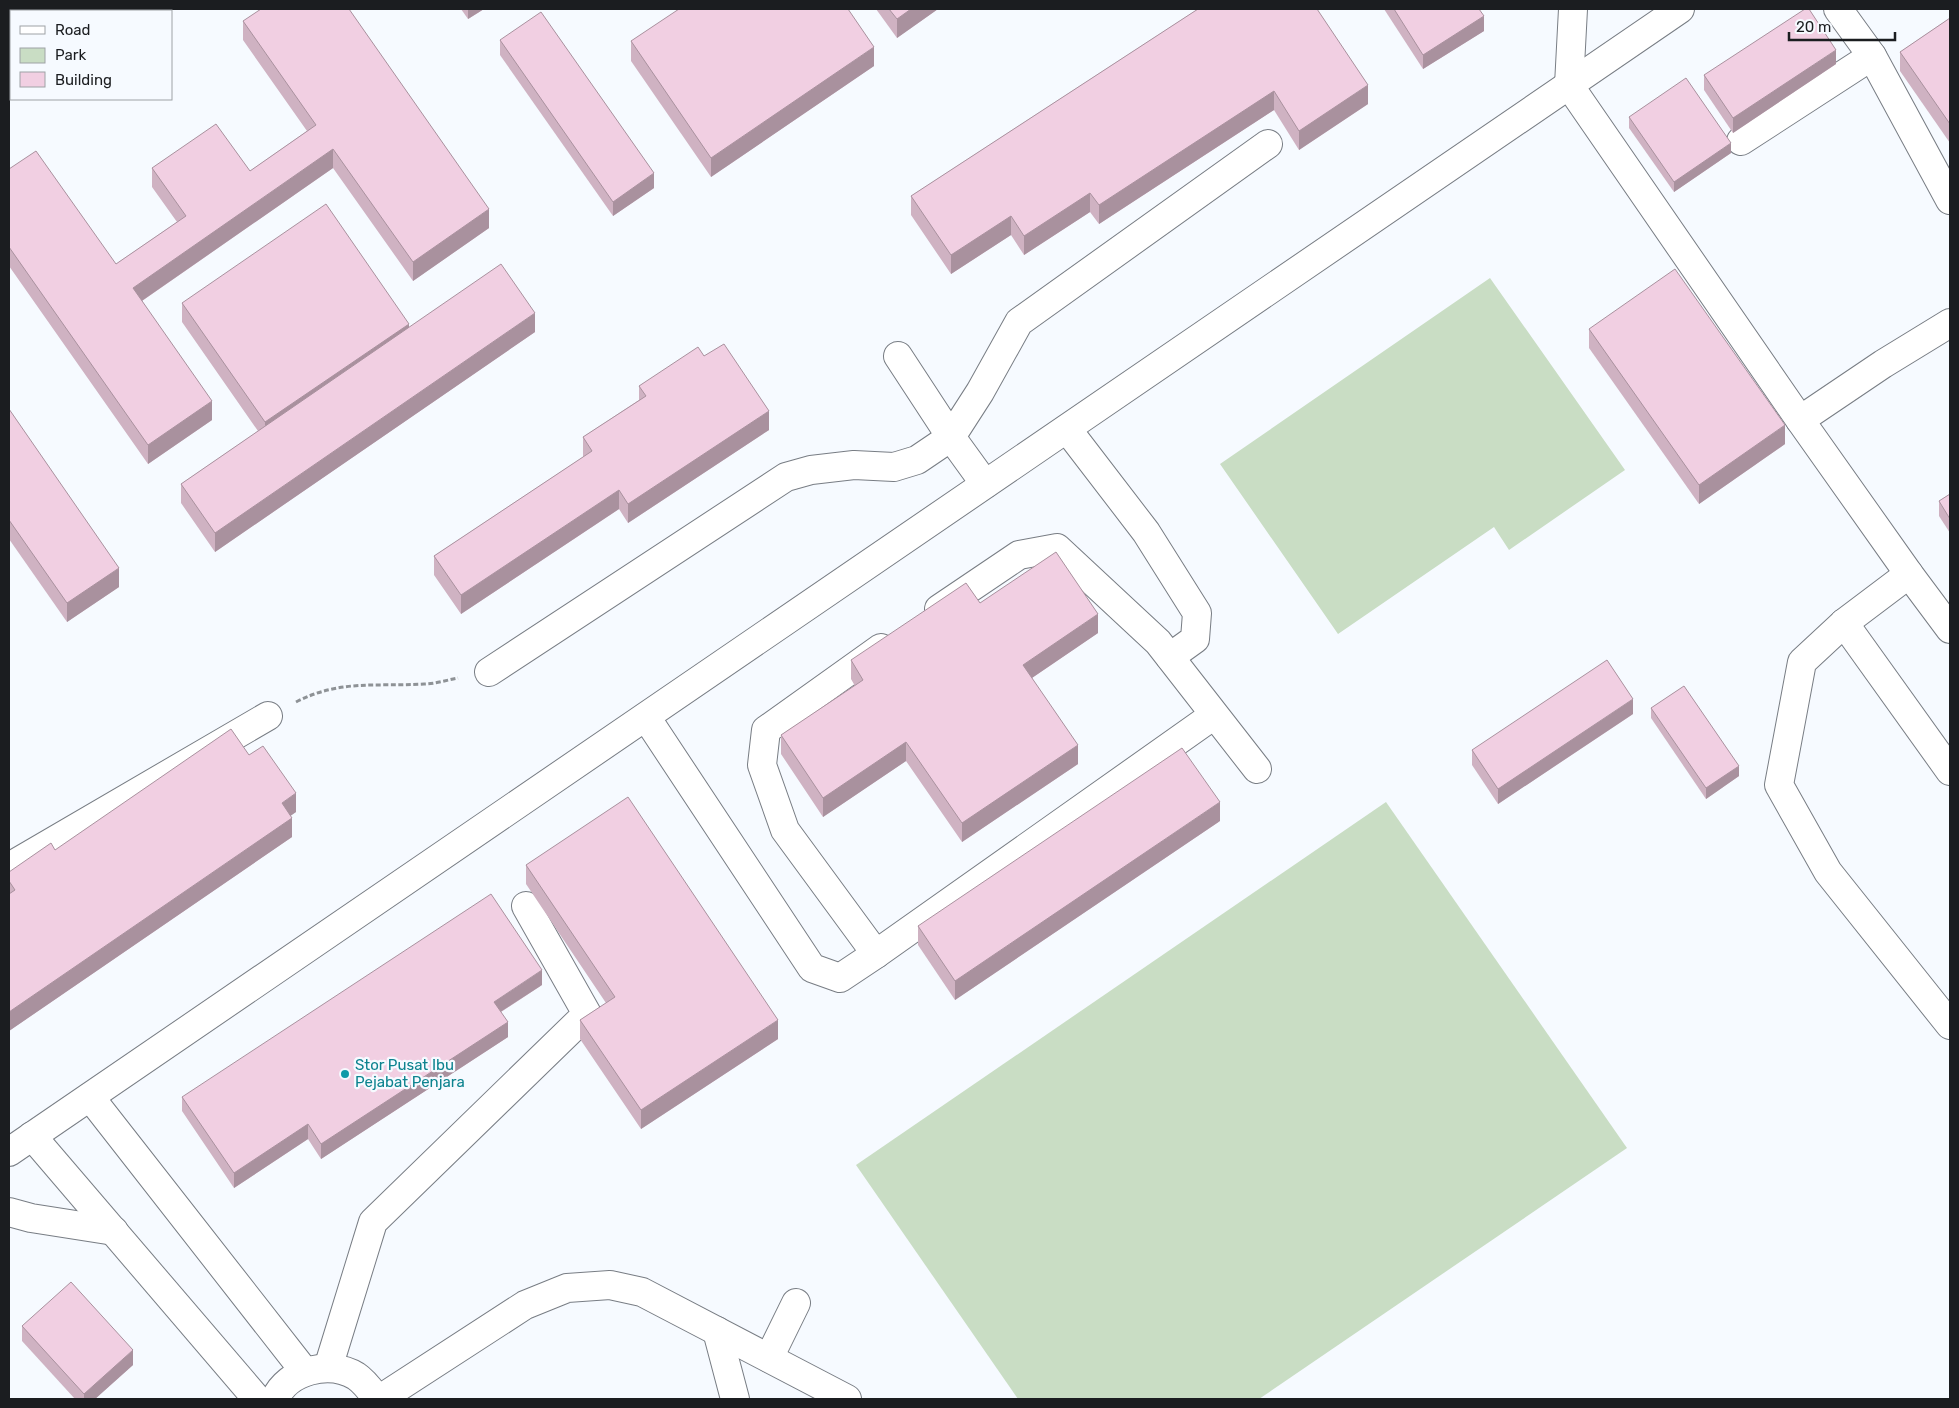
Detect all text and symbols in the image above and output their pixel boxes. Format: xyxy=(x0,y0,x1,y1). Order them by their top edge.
legend xyxy=(10,10,172,100)
scale bar xyxy=(1789,10,1895,42)
text: 20 m xyxy=(1796,18,1831,36)
text: Road xyxy=(55,21,91,39)
text: Park xyxy=(55,46,86,64)
text: Building xyxy=(55,71,112,89)
place label: Stor Pusat Ibu Pejabat Penjara xyxy=(355,1056,465,1091)
marker: Stor Pusat Ibu Pejabat Penjara xyxy=(339,1068,351,1080)

